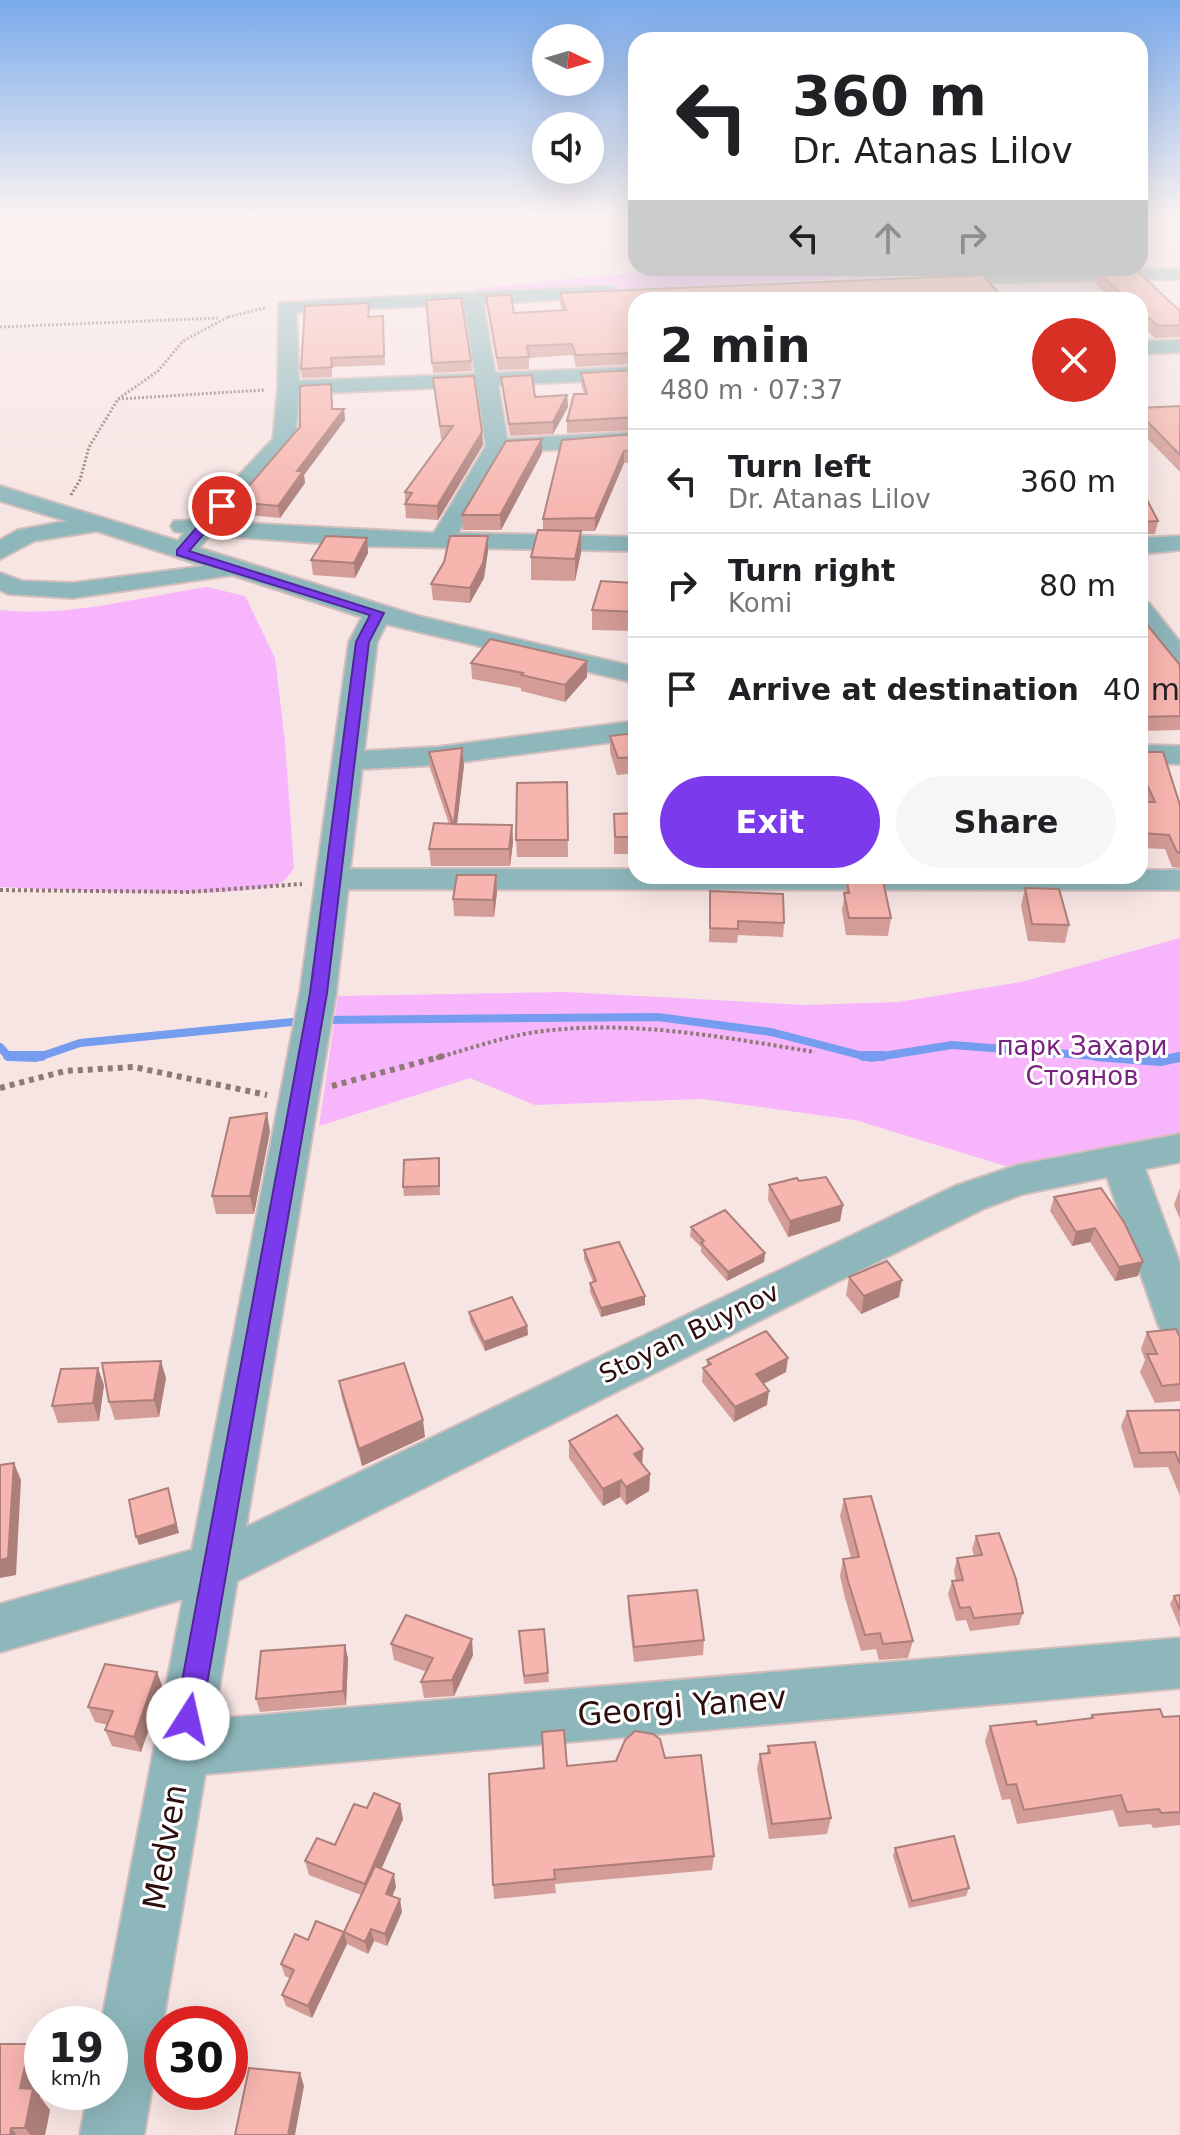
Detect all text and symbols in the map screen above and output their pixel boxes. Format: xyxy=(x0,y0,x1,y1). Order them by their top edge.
north arrow xyxy=(532,24,604,96)
map controls xyxy=(532,24,604,184)
text: 360 m xyxy=(792,63,987,128)
icon: left xyxy=(660,64,764,168)
button: sound xyxy=(532,112,604,184)
text: Dr. Atanas Lilov xyxy=(792,130,1073,171)
icon: left xyxy=(782,216,826,260)
icon: ahead xyxy=(866,216,910,260)
icon: right xyxy=(950,216,994,260)
text: 2 min xyxy=(660,317,811,373)
button: close xyxy=(1032,318,1116,402)
text: 480 m · 07:37 xyxy=(660,375,843,405)
text: Turn left xyxy=(728,449,871,484)
icon: left xyxy=(660,459,704,503)
text: 360 m xyxy=(1020,464,1116,499)
pin xyxy=(188,472,256,540)
icon: arrive xyxy=(200,484,244,528)
text: Dr. Atanas Lilov xyxy=(728,484,931,514)
text: Turn right xyxy=(728,553,895,588)
icon: right xyxy=(660,563,704,607)
text: 80 m xyxy=(1039,568,1116,603)
text: Komi xyxy=(728,588,792,618)
icon: arrive xyxy=(660,667,704,711)
text: Arrive at destination xyxy=(728,672,1079,707)
text: 40 m xyxy=(1103,672,1180,707)
button: Exit xyxy=(660,776,880,868)
button: Share xyxy=(896,776,1116,868)
park label: парк Захари Стоянов xyxy=(997,1031,1167,1091)
street label: Stoyan Buynov xyxy=(594,1277,784,1389)
position arrow xyxy=(146,1677,230,1761)
street label: Georgi Yanev xyxy=(576,1678,788,1734)
street label: Medven xyxy=(135,1781,195,1913)
speed limit sign: 30 xyxy=(144,2006,248,2110)
text: 19 xyxy=(48,2025,104,2071)
text: km/h xyxy=(51,2066,101,2090)

